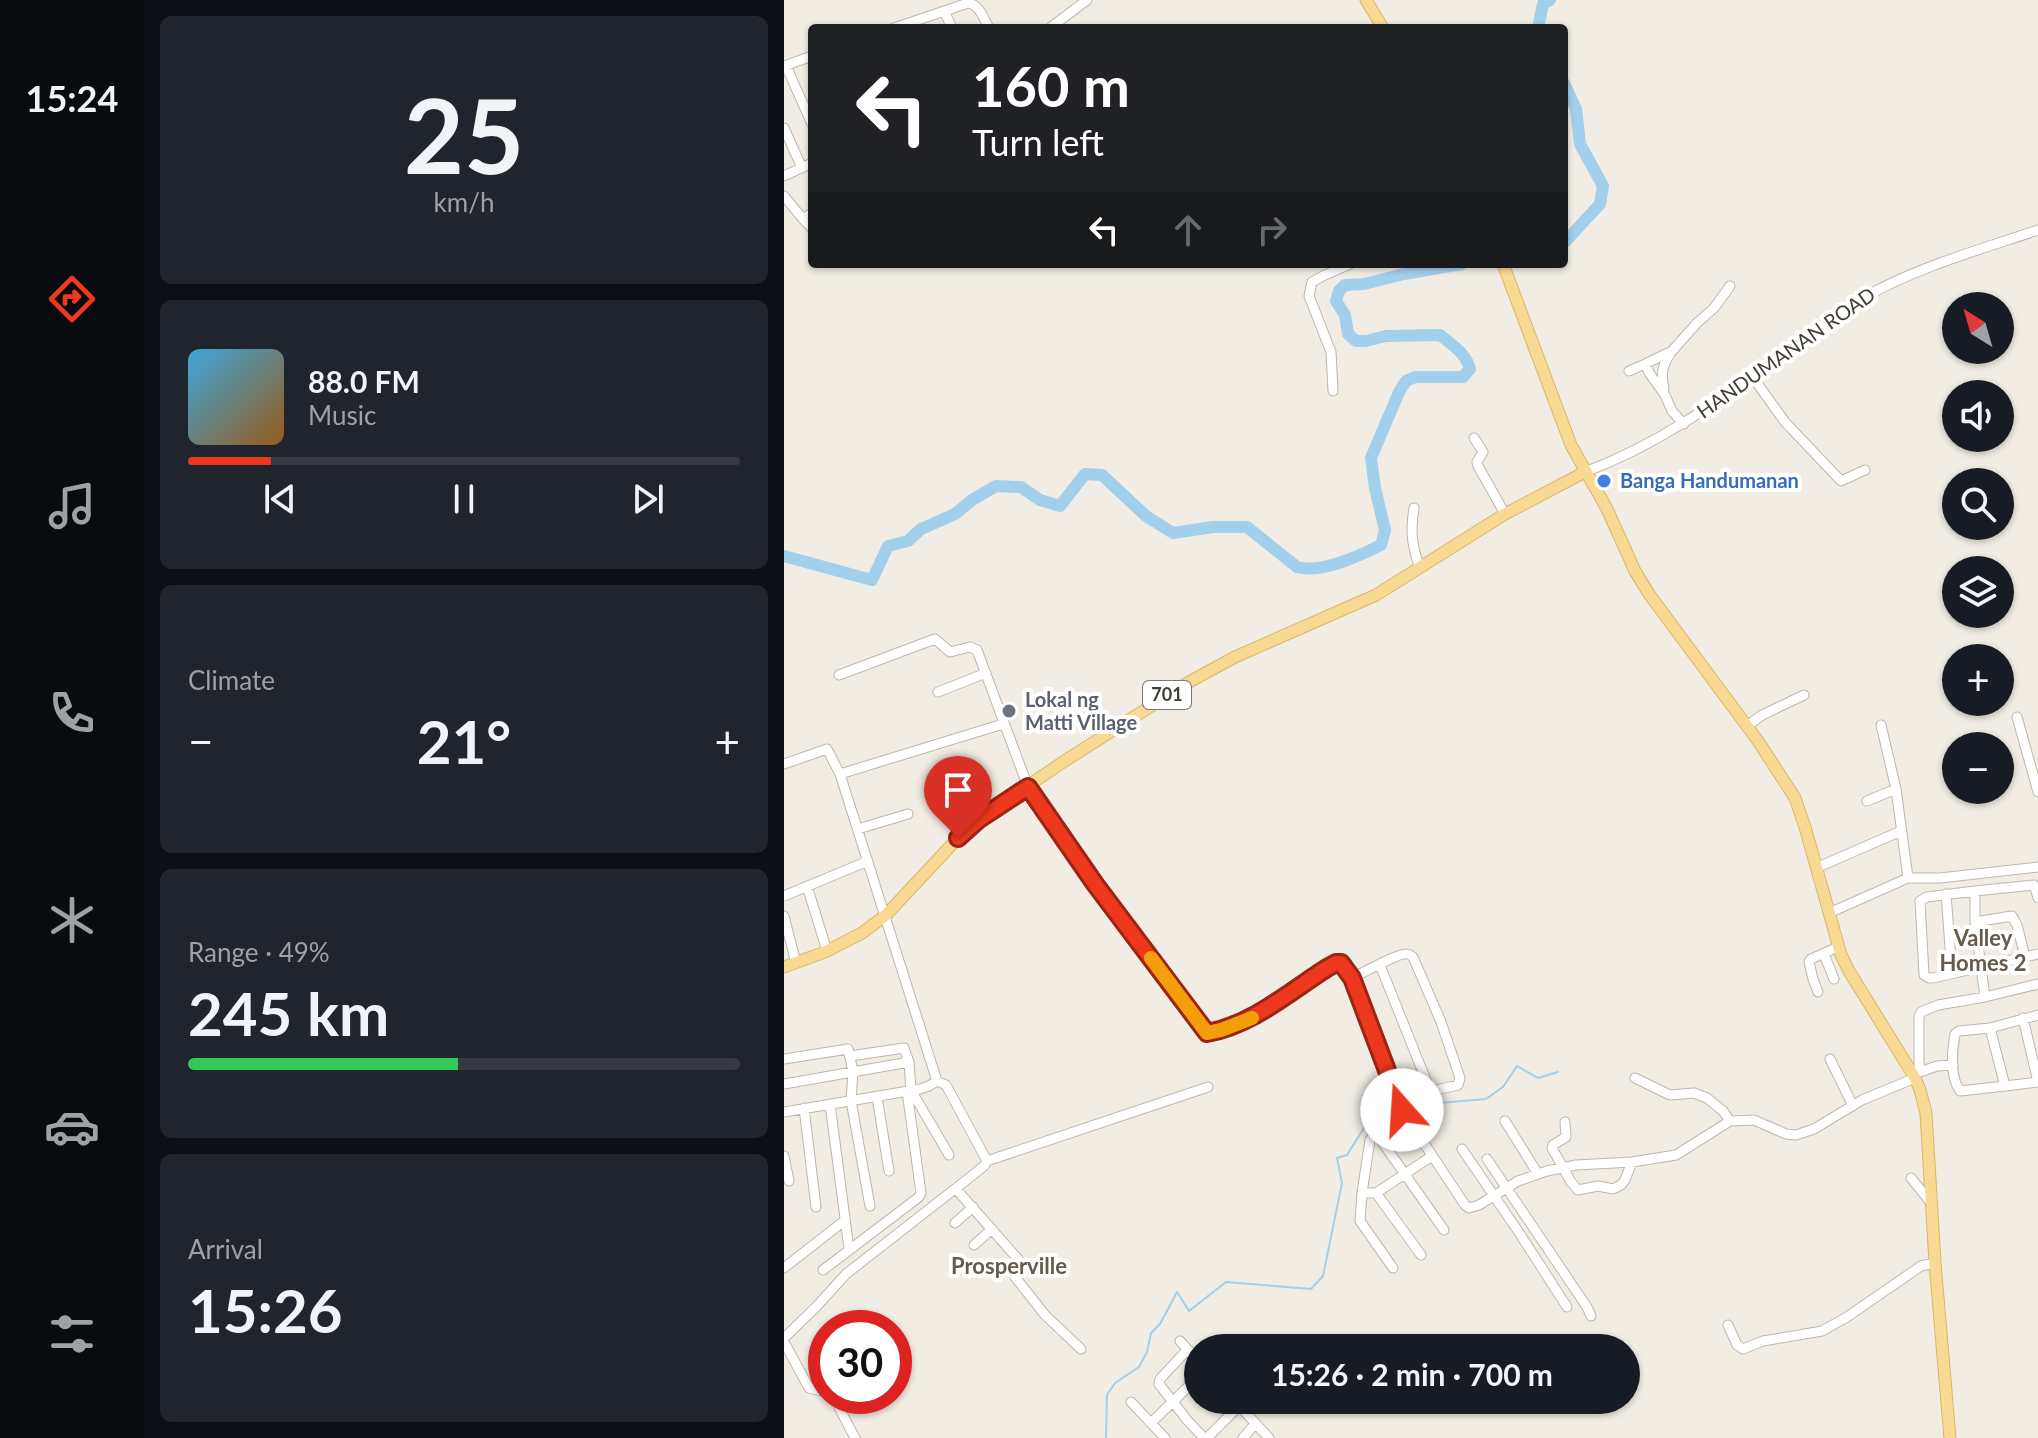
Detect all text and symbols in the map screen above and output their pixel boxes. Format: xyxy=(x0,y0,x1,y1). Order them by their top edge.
text: 160 m xyxy=(972,52,1130,119)
icon: left xyxy=(840,56,944,160)
text: 25 xyxy=(404,71,524,196)
text: 15:24 xyxy=(26,76,118,120)
text: Turn left xyxy=(972,120,1104,164)
text: km/h xyxy=(434,186,494,218)
icon: left xyxy=(1082,208,1126,252)
icon: ahead xyxy=(1166,208,1210,252)
icon: right xyxy=(1250,208,1294,252)
icon: directions xyxy=(44,271,100,327)
street label: HANDUMANAN ROAD xyxy=(1692,282,1879,423)
north arrow xyxy=(1942,292,2014,364)
map controls xyxy=(1942,292,2014,804)
text: 88.0 FM xyxy=(308,363,420,399)
button: sound xyxy=(1942,380,2014,452)
text: Music xyxy=(308,399,376,431)
place label: Banga Handumanan xyxy=(1620,468,1799,492)
button: search xyxy=(1942,468,2014,540)
marker: Banga Handumanan xyxy=(1595,472,1613,490)
icon: previous xyxy=(258,477,302,521)
icon: pause xyxy=(442,477,486,521)
icon: next xyxy=(626,477,670,521)
icon: music xyxy=(44,478,100,534)
button: layers xyxy=(1942,556,2014,628)
button: + xyxy=(1942,644,2014,716)
text: Climate xyxy=(188,664,275,696)
road number: 701 xyxy=(1143,681,1191,709)
icon: phone xyxy=(44,685,100,741)
place label: Lokal ng Matti Village xyxy=(1025,687,1137,734)
marker: Lokal ng Matti Village xyxy=(1000,702,1018,720)
text: 21° xyxy=(417,705,511,777)
text: − xyxy=(188,715,214,767)
text: + xyxy=(714,715,740,767)
button: − xyxy=(1942,732,2014,804)
pin xyxy=(924,756,992,838)
icon: arrive xyxy=(936,768,980,812)
icon: climate xyxy=(44,892,100,948)
district label: Valley Homes 2 xyxy=(1939,924,2027,976)
text: Range · 49% xyxy=(188,936,330,968)
text: 245 km xyxy=(188,977,389,1049)
position arrow xyxy=(1360,1068,1444,1152)
icon: car xyxy=(44,1099,100,1155)
text: Arrival xyxy=(188,1233,263,1265)
district label: Prosperville xyxy=(951,1252,1067,1279)
text: 15:26 xyxy=(188,1274,343,1346)
icon: filters xyxy=(44,1306,100,1362)
speed limit sign: 30 xyxy=(808,1310,912,1414)
text: 15:26 · 2 min · 700 m xyxy=(1271,1356,1553,1392)

